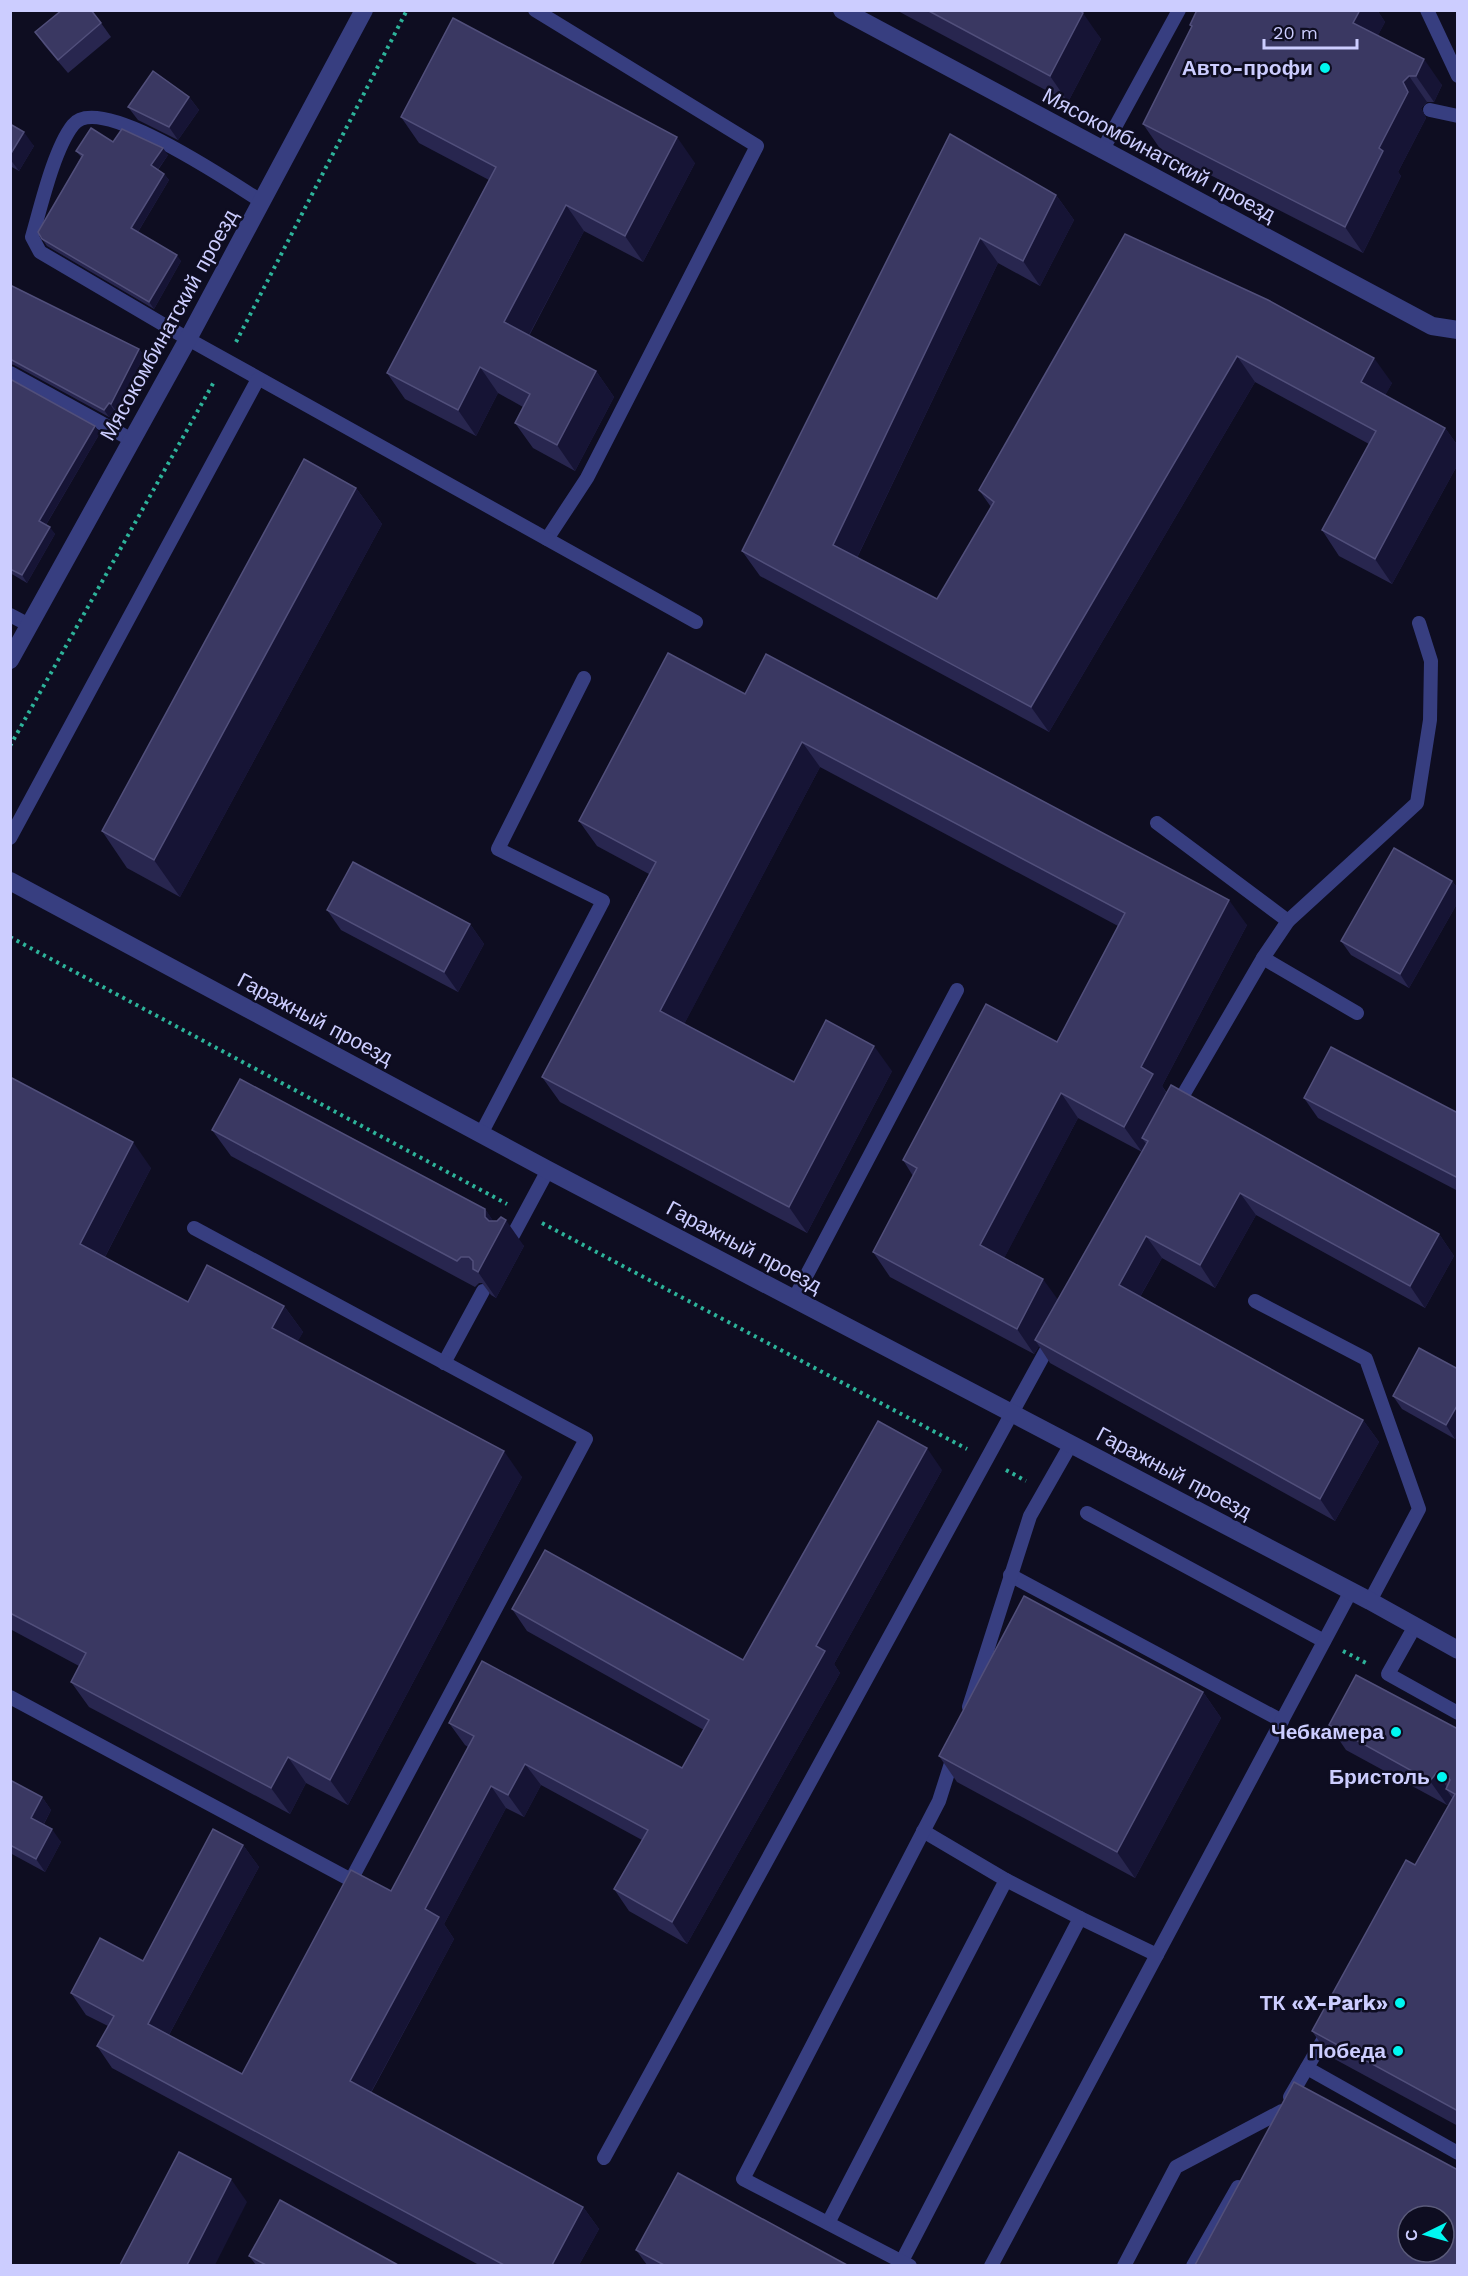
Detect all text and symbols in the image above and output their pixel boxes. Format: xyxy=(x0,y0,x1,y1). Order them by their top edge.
scale bar xyxy=(1264,12,1357,50)
text: 20 m xyxy=(1273,22,1318,43)
place label: Авто-профи xyxy=(1182,55,1313,80)
marker: Авто-профи xyxy=(1318,61,1332,75)
street label: Мясокомбинатский проезд xyxy=(1038,82,1280,227)
street label: Мясокомбинатский проезд xyxy=(95,205,243,445)
street label: Гаражный проезд xyxy=(233,967,397,1070)
street label: Гаражный проезд xyxy=(662,1195,826,1298)
street label: Гаражный проезд xyxy=(1092,1421,1256,1524)
place label: Чебкамера xyxy=(1271,1719,1384,1744)
marker: Чебкамера xyxy=(1389,1725,1403,1739)
place label: Бристоль xyxy=(1329,1764,1430,1789)
marker: Бристоль xyxy=(1435,1770,1449,1784)
place label: ТК «X-Park» xyxy=(1260,1990,1388,2015)
marker: ТК «X-Park» xyxy=(1393,1996,1407,2010)
place label: Победа xyxy=(1308,2038,1386,2063)
marker: Победа xyxy=(1391,2044,1405,2058)
north arrow xyxy=(1396,2204,1456,2264)
text: С xyxy=(1402,2228,1422,2242)

